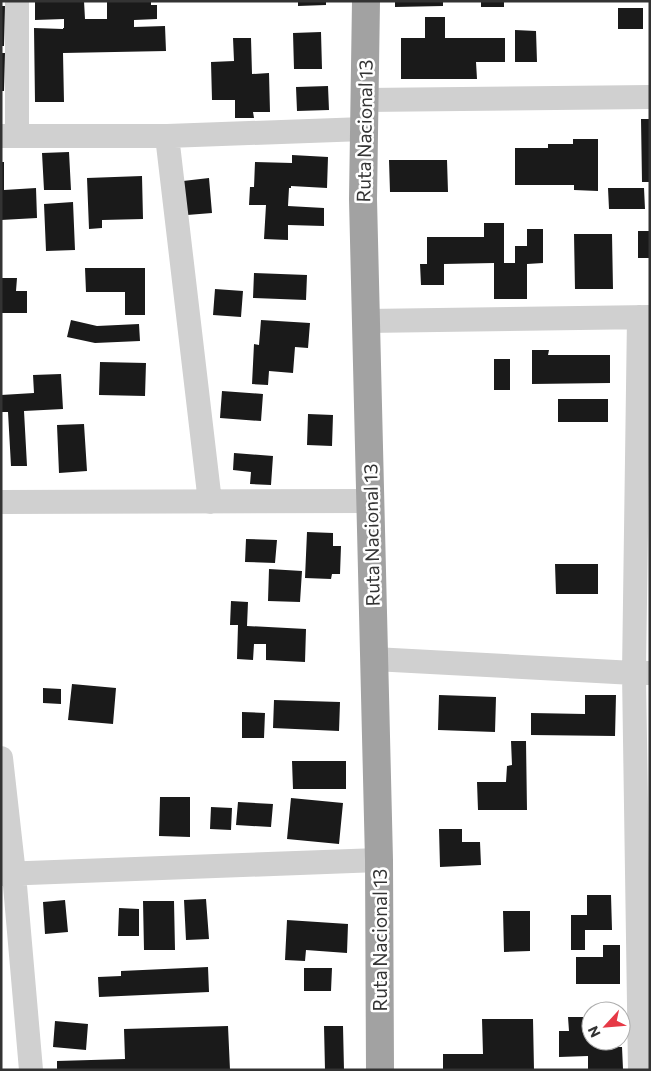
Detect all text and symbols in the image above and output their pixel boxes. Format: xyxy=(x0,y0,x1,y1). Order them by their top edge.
street label: Ruta Nacional 13 xyxy=(351,59,377,203)
street label: Ruta Nacional 13 xyxy=(358,463,384,607)
street label: Ruta Nacional 13 xyxy=(368,869,391,1011)
north arrow xyxy=(581,1001,631,1051)
text: N xyxy=(584,1023,604,1040)

